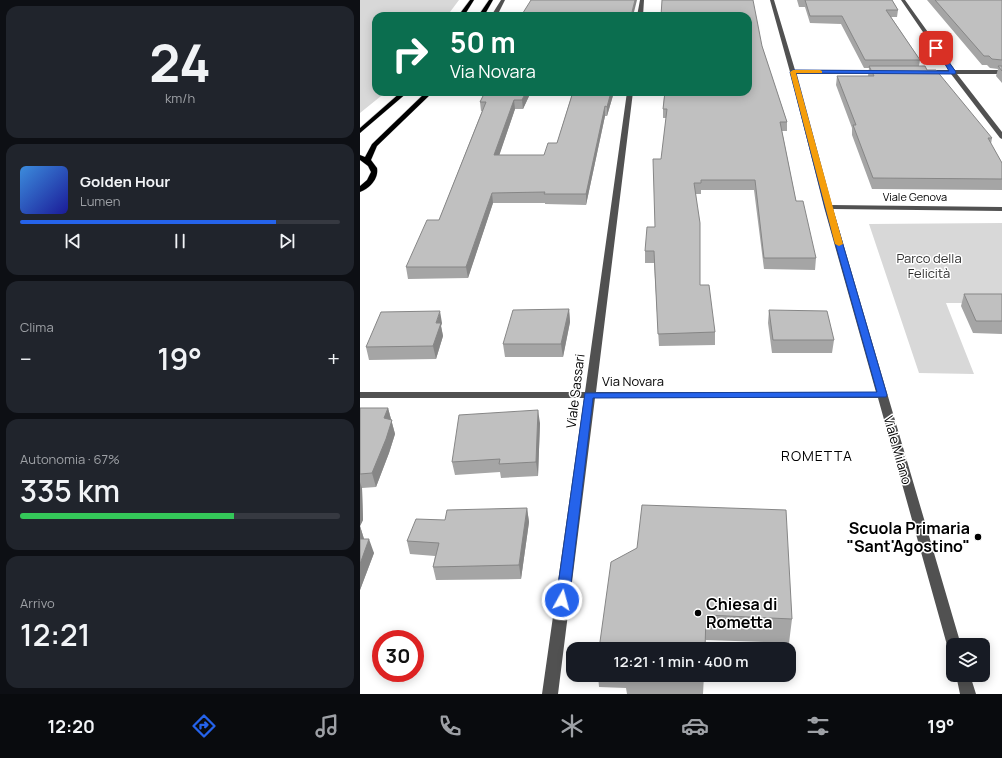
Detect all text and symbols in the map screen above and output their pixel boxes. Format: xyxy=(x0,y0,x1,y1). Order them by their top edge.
text: 50 m xyxy=(450,23,516,61)
text: 24 xyxy=(149,27,211,98)
icon: right xyxy=(384,28,436,80)
pin xyxy=(919,31,953,65)
icon: arrive xyxy=(925,37,947,59)
text: Via Novara xyxy=(450,59,536,83)
text: km/h xyxy=(165,89,195,107)
text: Golden Hour xyxy=(80,171,170,192)
street label: Viale Genova xyxy=(883,189,947,204)
text: Lumen xyxy=(80,192,120,210)
icon: previous xyxy=(62,230,84,252)
icon: pause xyxy=(169,230,191,252)
icon: next xyxy=(276,230,298,252)
park label: Parco della Felicità xyxy=(896,249,962,282)
text: Clima xyxy=(20,318,54,336)
text: 19° xyxy=(157,338,202,379)
text: − xyxy=(20,344,32,374)
text: + xyxy=(327,344,340,374)
street label: Viale Sassari xyxy=(562,353,588,429)
street label: Via Novara xyxy=(602,372,664,390)
street label: Viale Milano xyxy=(880,414,916,487)
district label: ROMETTA xyxy=(781,446,853,465)
text: Autonomia · 67% xyxy=(20,450,120,468)
text: 335 km xyxy=(20,470,120,511)
place label: Scuola Primaria "Sant'Agostino" xyxy=(847,517,970,557)
marker: Scuola Primaria "Sant'Agostino" xyxy=(973,532,983,542)
position arrow xyxy=(541,579,583,621)
place label: Chiesa di Rometta xyxy=(706,593,777,633)
text: Arrivo xyxy=(20,594,55,612)
marker: Chiesa di Rometta xyxy=(693,608,703,618)
text: 12:21 xyxy=(20,614,90,655)
speed limit sign: 30 xyxy=(372,630,424,682)
map controls xyxy=(946,638,990,682)
button: layers xyxy=(946,638,990,682)
text: 12:21 · 1 min · 400 m xyxy=(613,651,749,672)
icon: directions xyxy=(190,712,218,740)
icon: music xyxy=(313,712,341,740)
icon: phone xyxy=(436,712,464,740)
icon: climate xyxy=(558,712,586,740)
icon: car xyxy=(681,712,709,740)
icon: filters xyxy=(804,712,832,740)
text: 12:20 xyxy=(47,714,95,738)
text: 19° xyxy=(927,714,954,738)

